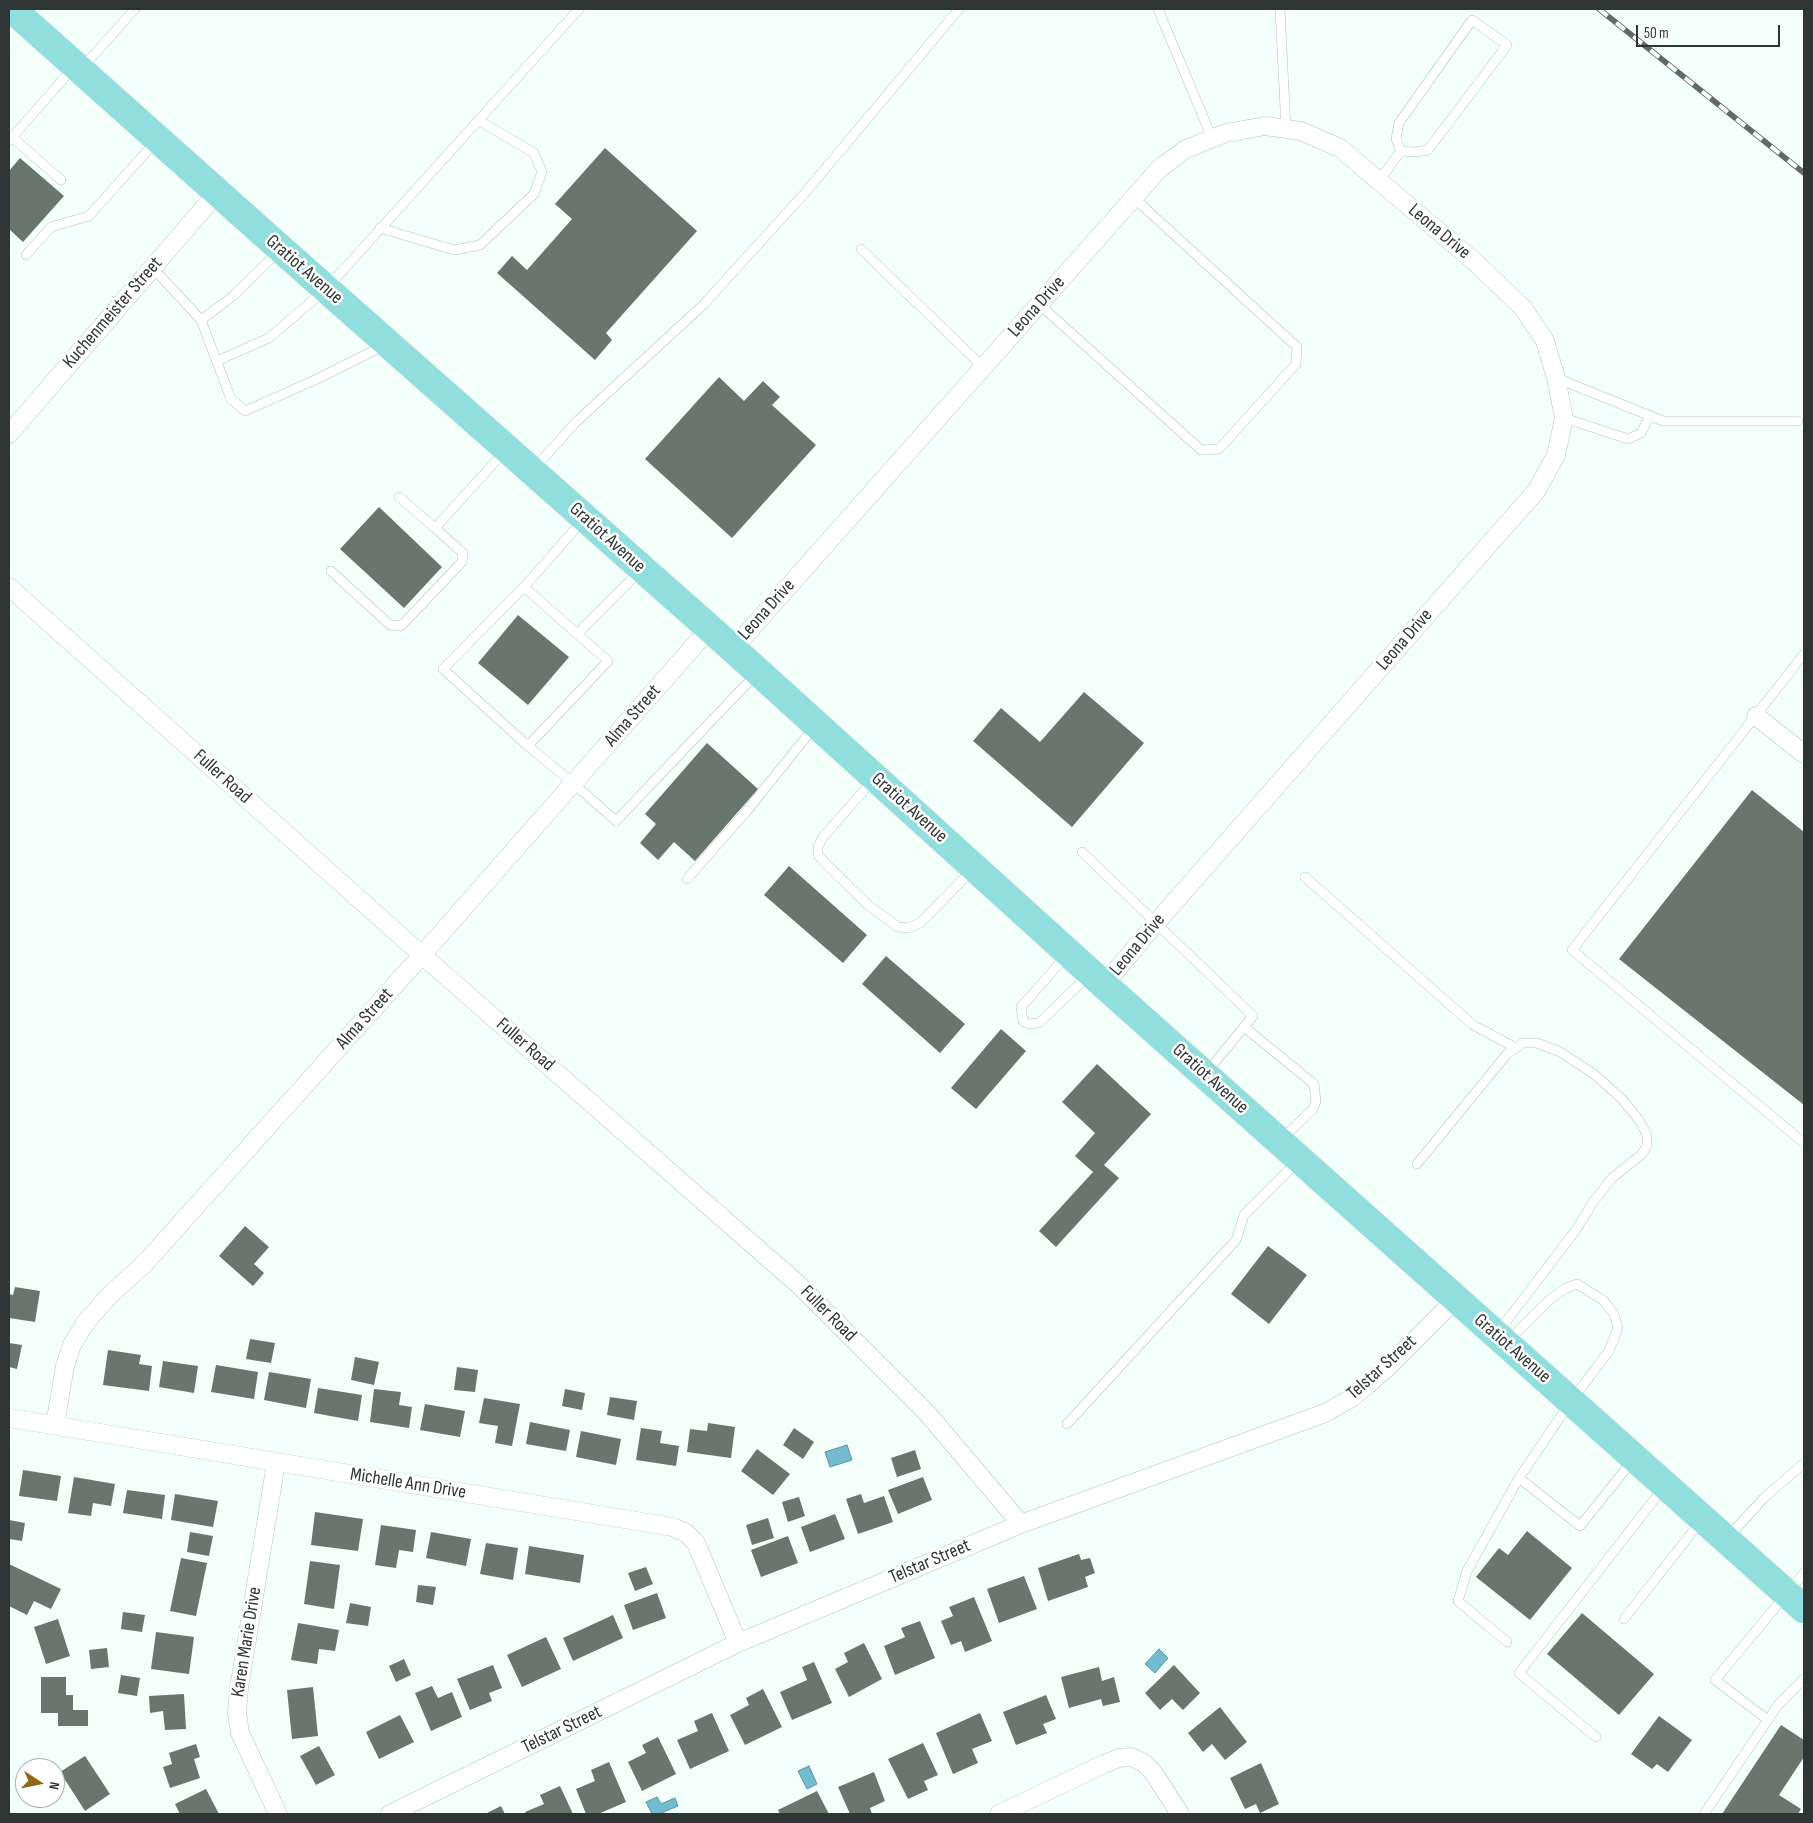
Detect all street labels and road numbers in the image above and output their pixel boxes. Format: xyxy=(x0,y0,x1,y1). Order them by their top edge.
street label: Leona Drive xyxy=(1403,199,1475,265)
street label: Gratiot Avenue xyxy=(261,230,347,310)
street label: Kuchenmeister Street xyxy=(59,253,167,373)
street label: Leona Drive xyxy=(1004,272,1070,342)
street label: Gratiot Avenue xyxy=(564,498,650,578)
street label: Leona Drive xyxy=(734,575,800,645)
street label: Leona Drive xyxy=(1372,605,1438,675)
street label: Alma Street xyxy=(600,680,666,752)
street label: Fuller Road xyxy=(188,745,256,809)
street label: Gratiot Avenue xyxy=(866,768,952,848)
street label: Leona Drive xyxy=(1105,909,1171,981)
street label: Alma Street xyxy=(332,984,398,1054)
street label: Fuller Road xyxy=(491,1013,559,1077)
street label: Gratiot Avenue xyxy=(1167,1039,1253,1119)
street label: Fuller Road xyxy=(795,1281,861,1347)
street label: Gratiot Avenue xyxy=(1469,1309,1555,1389)
street label: Telstar Street xyxy=(1342,1331,1422,1405)
street label: Michelle Ann Drive xyxy=(349,1464,467,1504)
street label: Telstar Street xyxy=(886,1535,974,1589)
street label: Karen Marie Drive xyxy=(227,1585,267,1699)
street label: Telstar Street xyxy=(518,1701,606,1759)

